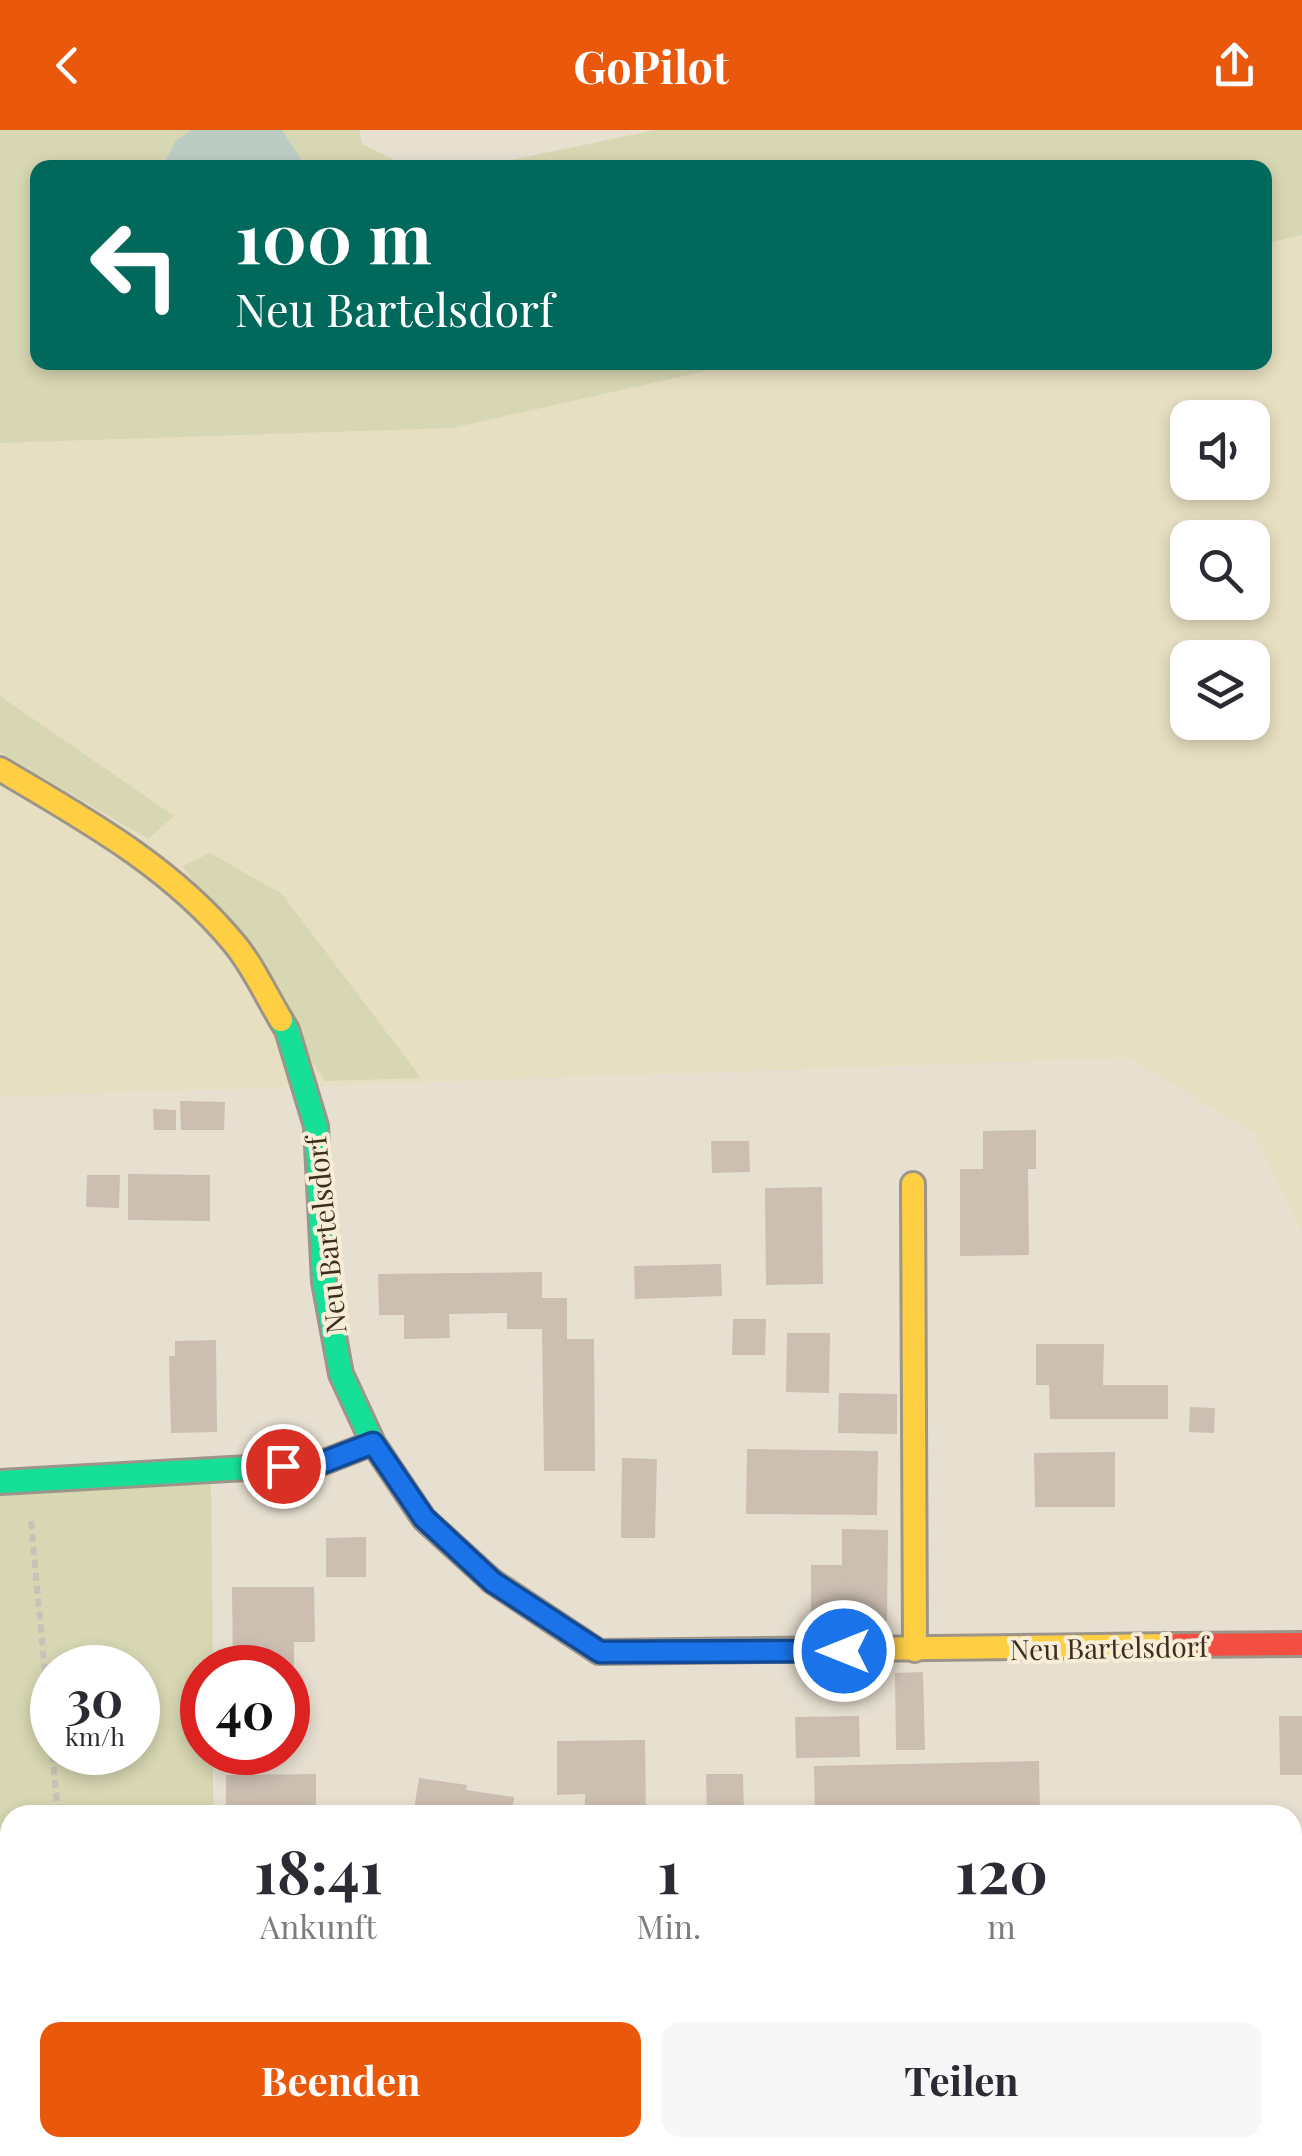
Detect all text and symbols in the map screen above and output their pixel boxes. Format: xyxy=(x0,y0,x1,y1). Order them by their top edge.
text: GoPilot xyxy=(573,35,729,95)
icon: back xyxy=(40,38,95,93)
icon: share xyxy=(1207,38,1262,93)
text: 100 m xyxy=(235,188,432,282)
icon: left xyxy=(70,200,200,330)
text: Neu Bartelsdorf xyxy=(235,278,554,338)
map controls xyxy=(1170,400,1270,740)
button: sound xyxy=(1170,400,1270,500)
button: search xyxy=(1170,520,1270,620)
button: layers xyxy=(1170,640,1270,740)
street label: Neu Bartelsdorf xyxy=(296,1132,354,1336)
pin xyxy=(241,1424,326,1509)
icon: arrive xyxy=(256,1439,311,1494)
position arrow xyxy=(792,1599,896,1703)
street label: Neu Bartelsdorf xyxy=(1009,1627,1211,1667)
speed limit sign: 40 xyxy=(180,1645,310,1775)
text: 30 xyxy=(67,1664,123,1731)
text: km/h xyxy=(65,1719,125,1752)
text: 18:41 xyxy=(254,1829,383,1909)
text: 1 xyxy=(657,1829,680,1909)
text: 120 xyxy=(955,1829,1048,1909)
text: Ankunft xyxy=(260,1904,377,1947)
text: Min. xyxy=(637,1904,701,1947)
text: m xyxy=(987,1904,1016,1947)
button: Beenden xyxy=(40,2022,641,2137)
button: Teilen xyxy=(661,2022,1262,2137)

